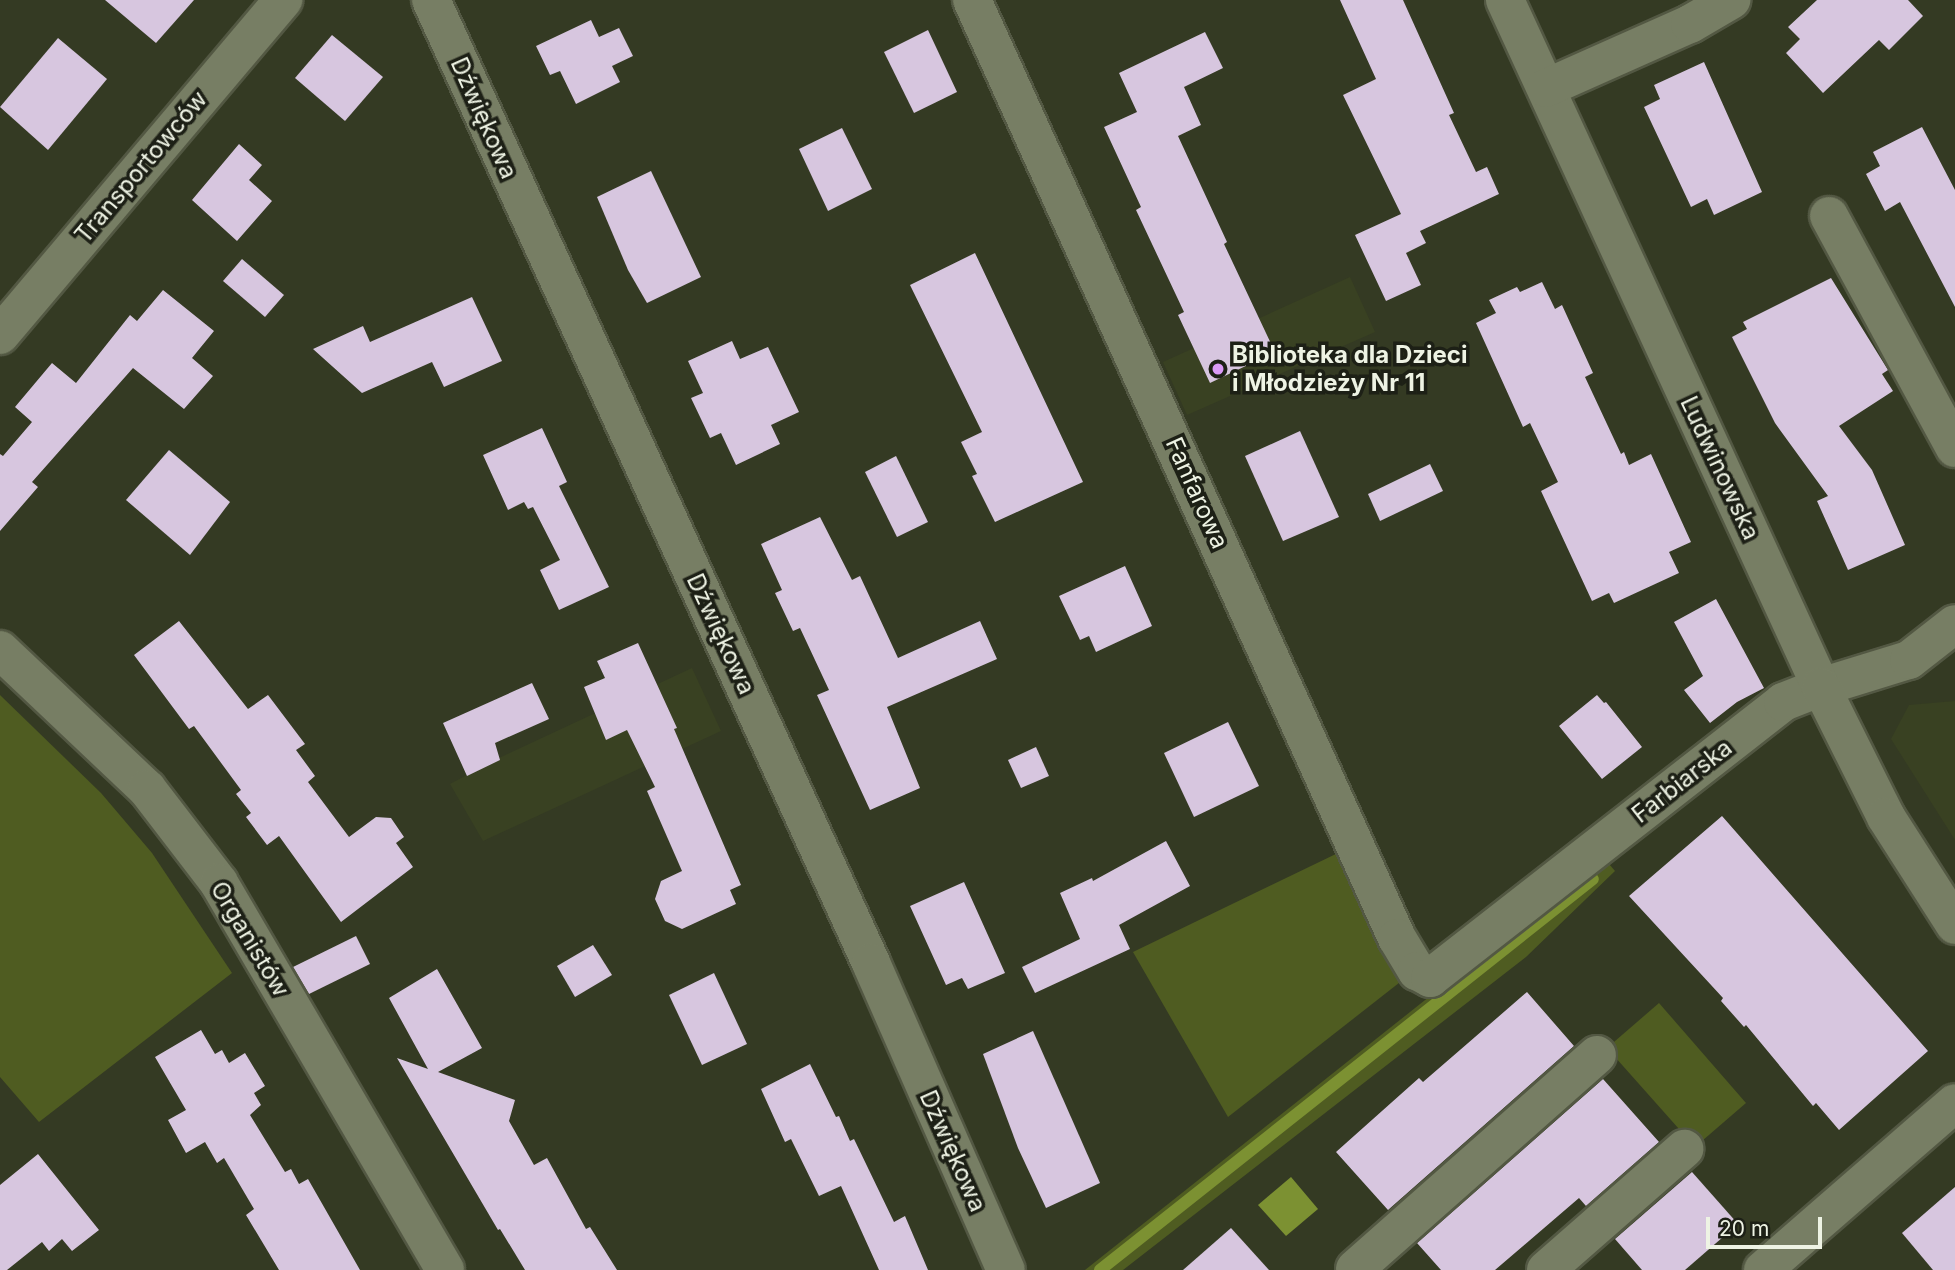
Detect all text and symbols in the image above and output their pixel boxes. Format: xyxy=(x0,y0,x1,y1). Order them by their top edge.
street label: Dźwiękowa xyxy=(444,53,524,183)
street label: Transportowców xyxy=(69,85,213,249)
place label: Biblioteka dla Dzieci i Młodzieży Nr 11 xyxy=(1232,341,1467,397)
marker: Biblioteka dla Dzieci i Młodzieży Nr 11 xyxy=(1210,361,1226,377)
street label: Ludwinowska xyxy=(1674,392,1766,544)
street label: Fanfarowa xyxy=(1160,433,1234,553)
street label: Dźwiękowa xyxy=(681,569,761,699)
street label: Farbiarska xyxy=(1626,733,1738,829)
street label: Organistów xyxy=(204,876,296,1002)
street label: Dźwiękowa xyxy=(913,1086,993,1216)
scale bar xyxy=(1710,1204,1826,1248)
text: 20 m xyxy=(1719,1216,1769,1241)

